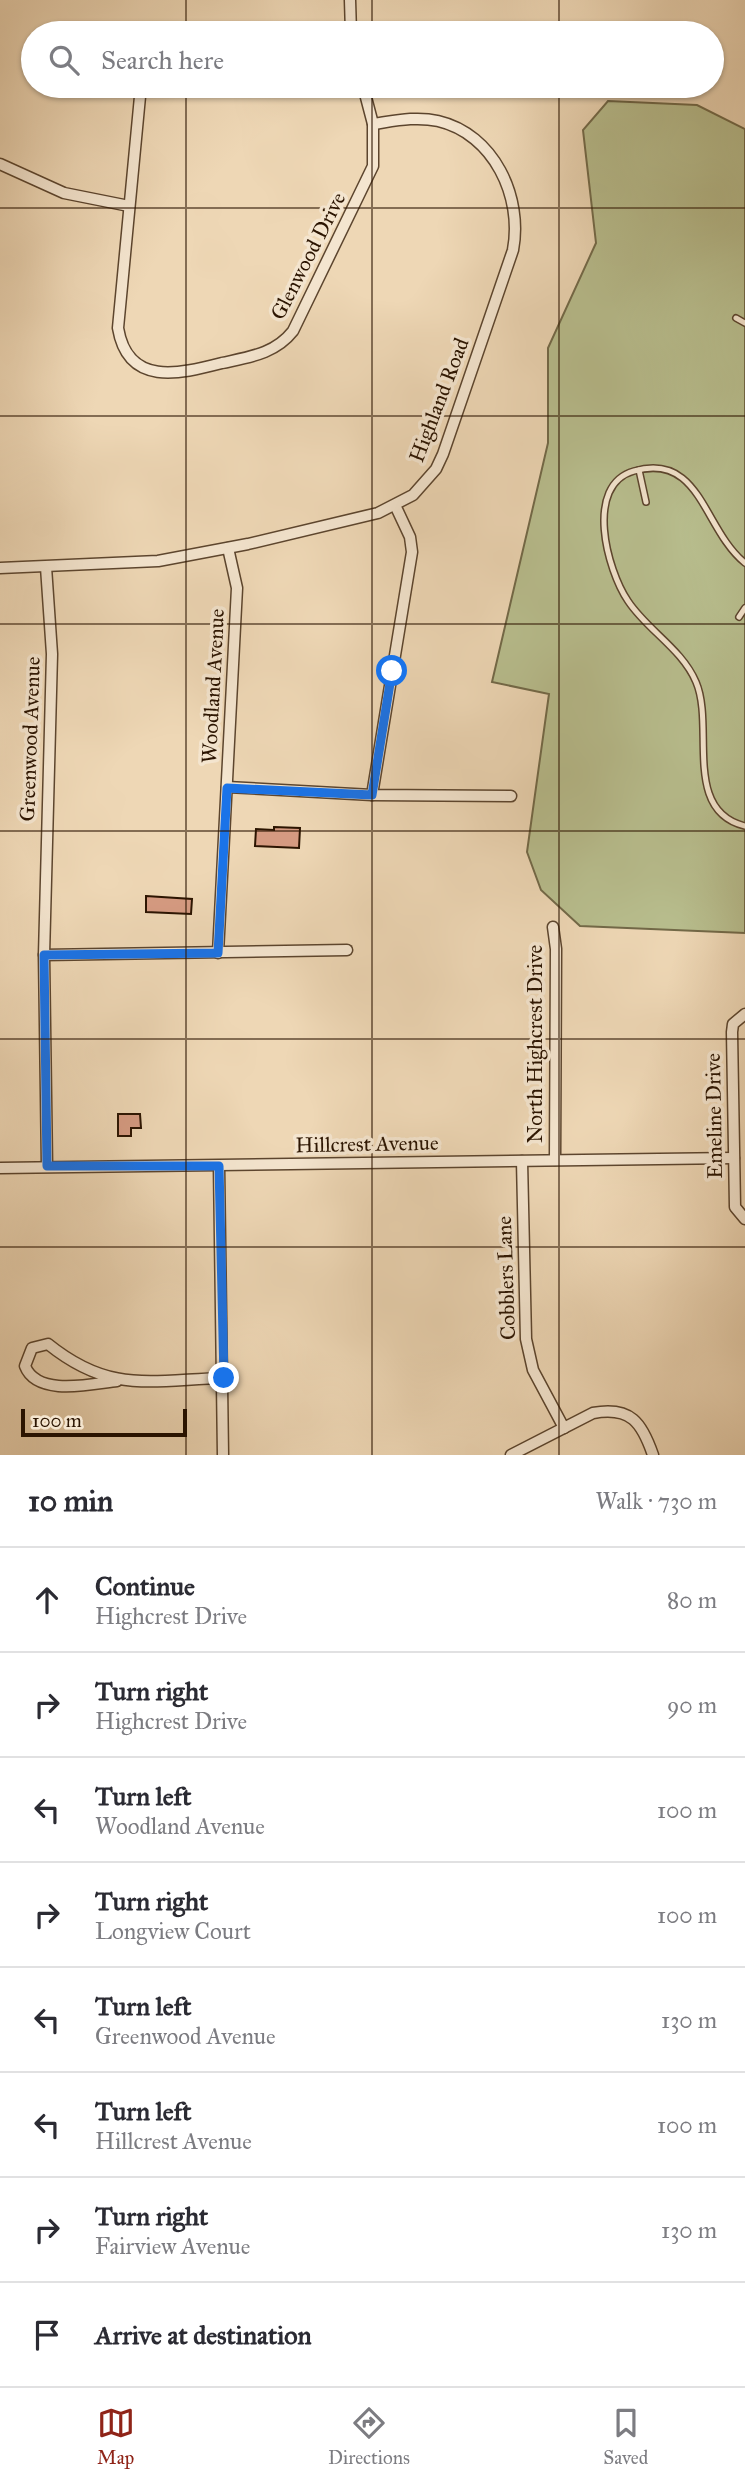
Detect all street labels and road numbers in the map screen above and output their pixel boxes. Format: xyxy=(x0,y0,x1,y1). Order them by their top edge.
street label: Glenwood Drive xyxy=(265,188,351,324)
street label: Highland Road xyxy=(403,334,475,466)
street label: Woodland Avenue xyxy=(196,608,230,764)
street label: Greenwood Avenue xyxy=(14,656,46,822)
street label: North Highcrest Drive xyxy=(522,944,548,1143)
street label: Emeline Drive xyxy=(700,1053,728,1179)
street label: Hillcrest Avenue xyxy=(295,1130,439,1158)
street label: Cobblers Lane xyxy=(491,1215,521,1341)

